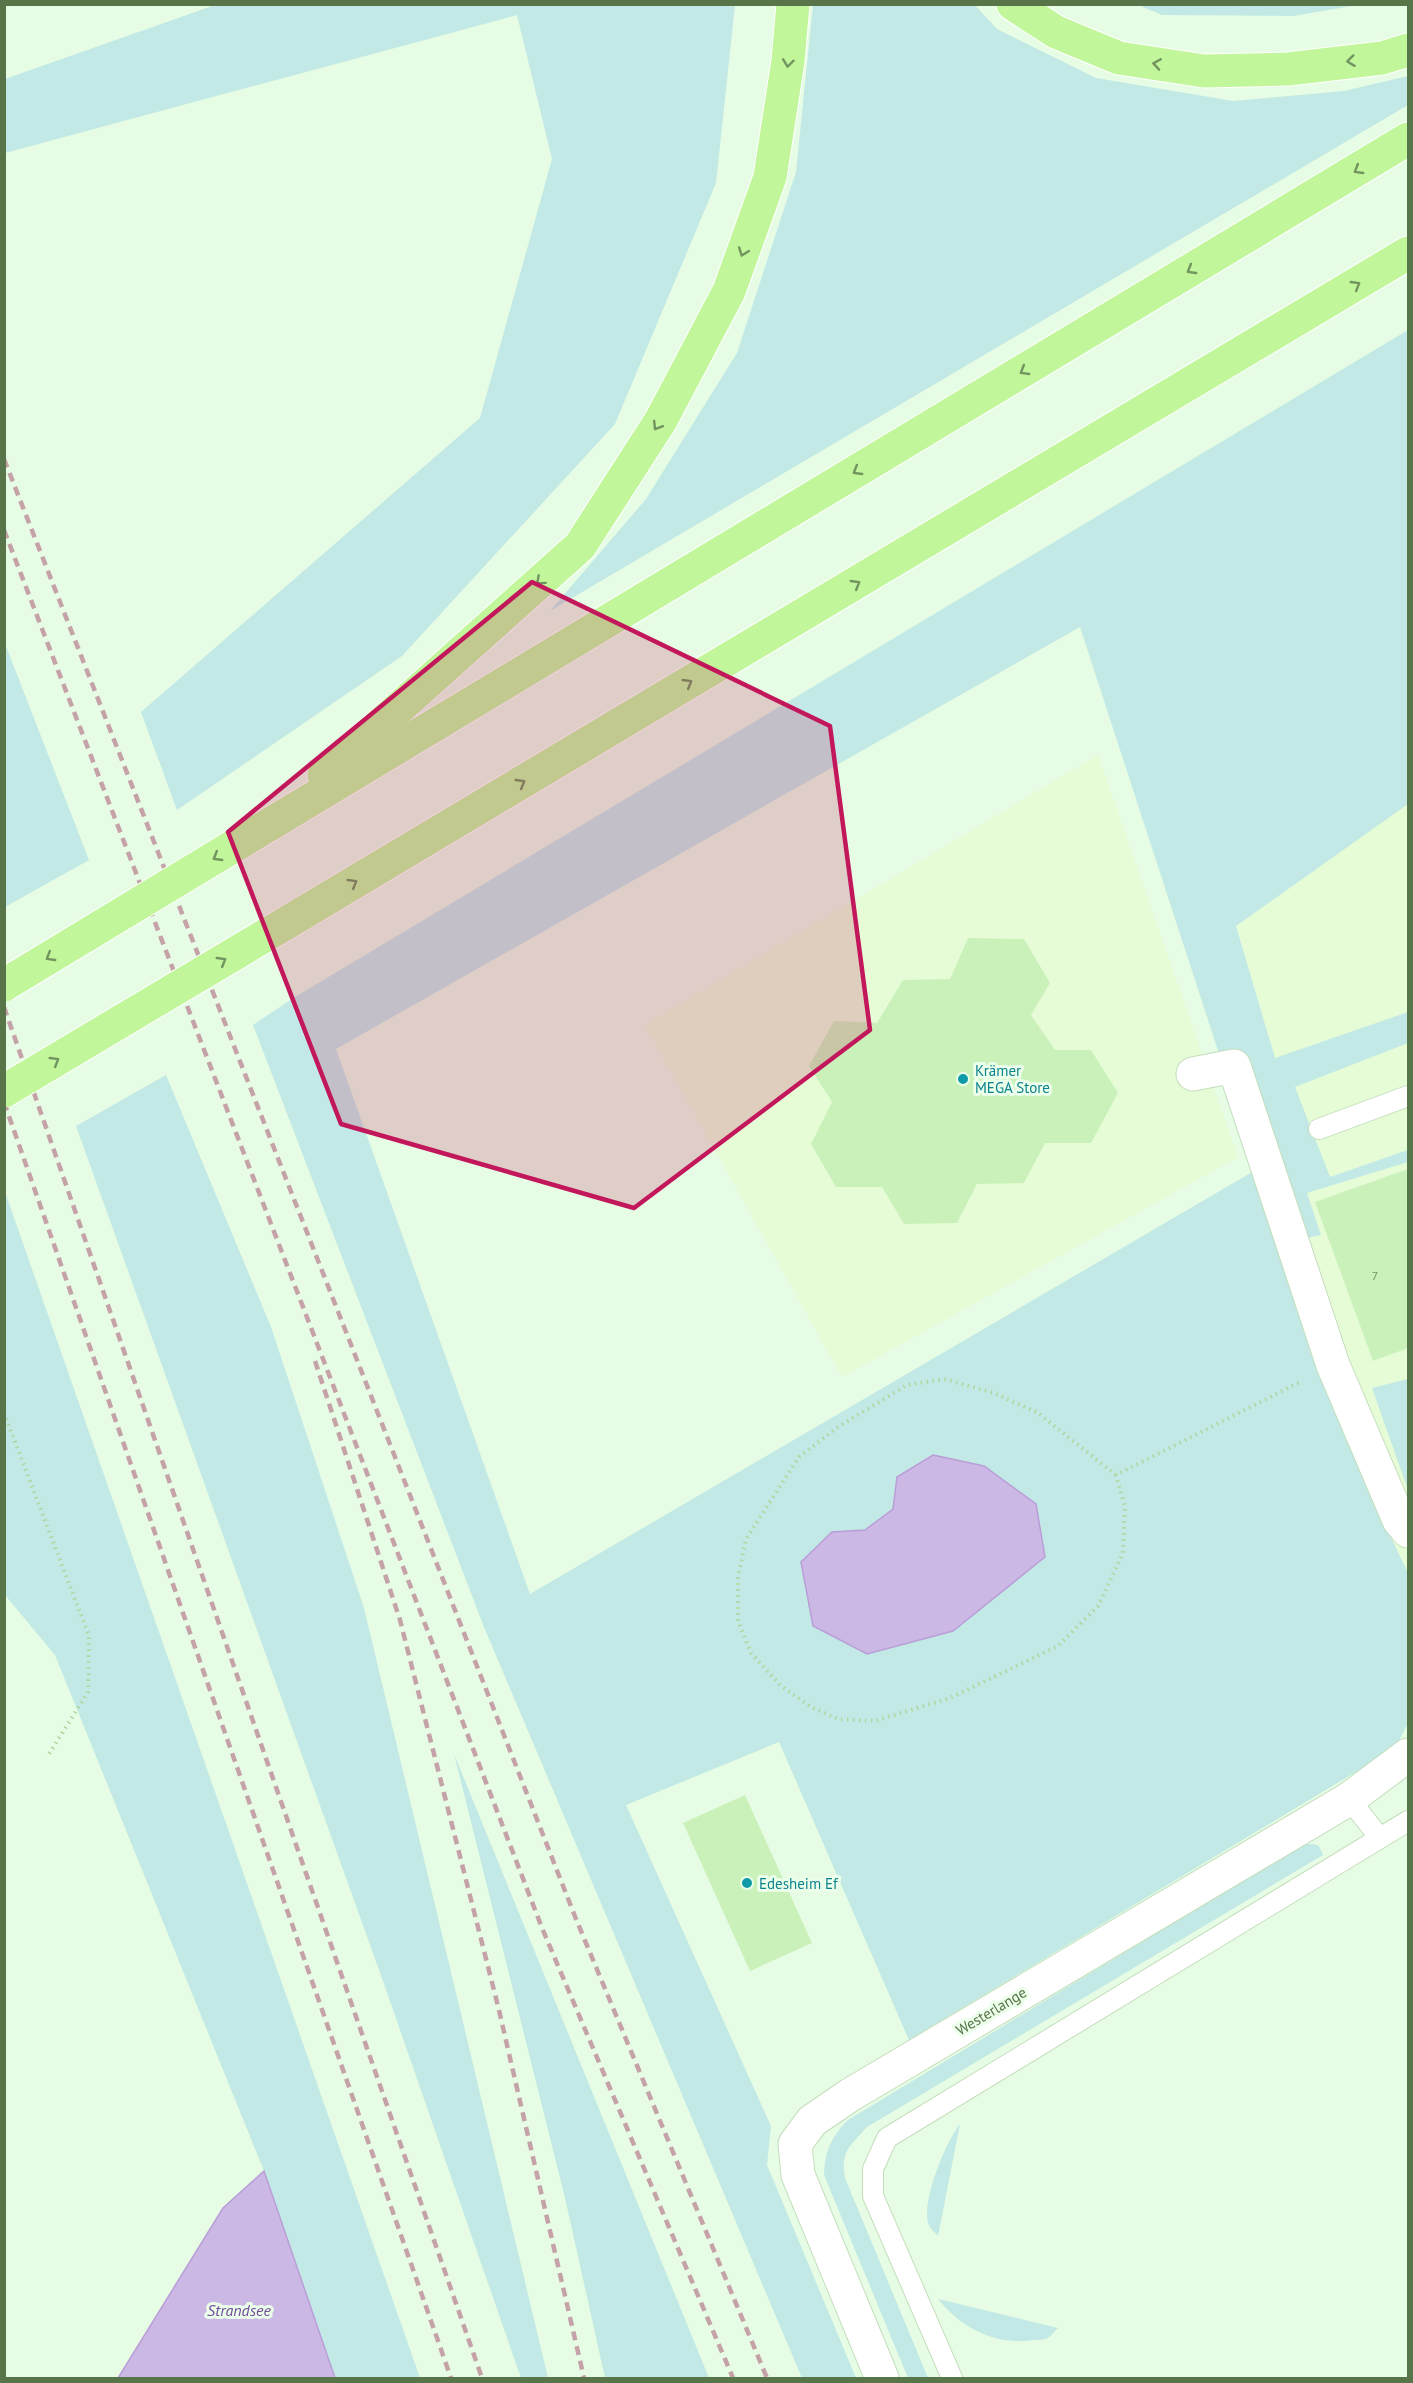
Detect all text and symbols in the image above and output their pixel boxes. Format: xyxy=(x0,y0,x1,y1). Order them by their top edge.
one-way arrow xyxy=(1347,55,1356,67)
one-way arrow xyxy=(782,58,795,67)
one-way arrow xyxy=(1153,58,1162,70)
one-way arrow xyxy=(1354,162,1364,174)
one-way arrow xyxy=(738,246,751,257)
one-way arrow xyxy=(1187,263,1197,275)
one-way arrow xyxy=(1350,280,1360,292)
one-way arrow xyxy=(1020,363,1030,375)
one-way arrow xyxy=(653,420,665,430)
one-way arrow xyxy=(853,464,863,476)
one-way arrow xyxy=(537,574,547,585)
one-way arrow xyxy=(850,579,860,591)
one-way arrow xyxy=(682,679,692,691)
one-way arrow xyxy=(515,779,525,791)
one-way arrow xyxy=(213,849,223,861)
one-way arrow xyxy=(347,879,357,891)
one-way arrow xyxy=(46,950,56,962)
one-way arrow xyxy=(216,957,226,969)
one-way arrow xyxy=(49,1057,59,1069)
place label: Krämer MEGA Store xyxy=(975,1061,1050,1097)
marker: Krämer MEGA Store xyxy=(956,1072,970,1086)
house number: 7 xyxy=(1372,1268,1378,1283)
place label: Edesheim Ef xyxy=(759,1874,839,1893)
marker: Edesheim Ef xyxy=(740,1876,754,1890)
street label: Westerlange xyxy=(952,1982,1030,2040)
water label: Strandsee xyxy=(207,2300,271,2320)

